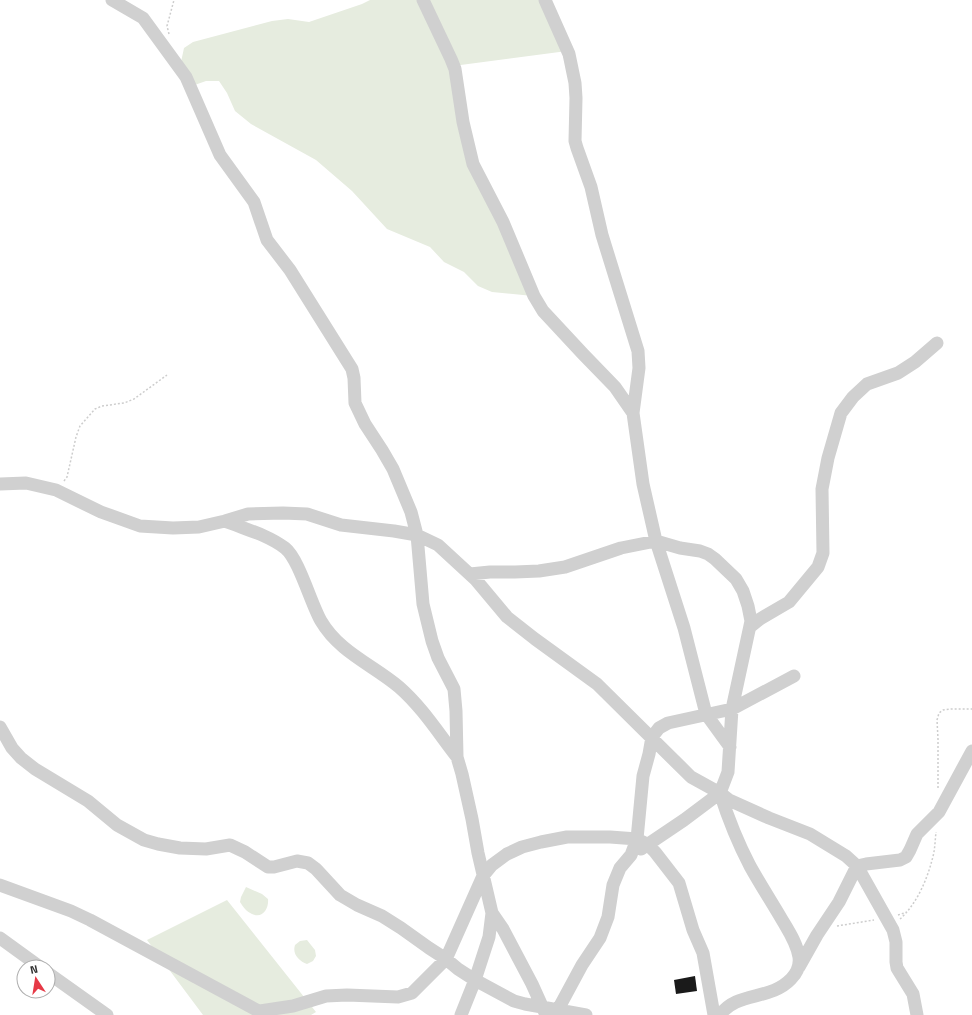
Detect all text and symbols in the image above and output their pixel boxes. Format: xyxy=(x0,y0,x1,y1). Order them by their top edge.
north arrow xyxy=(16,959,56,999)
text: N xyxy=(29,961,39,978)

